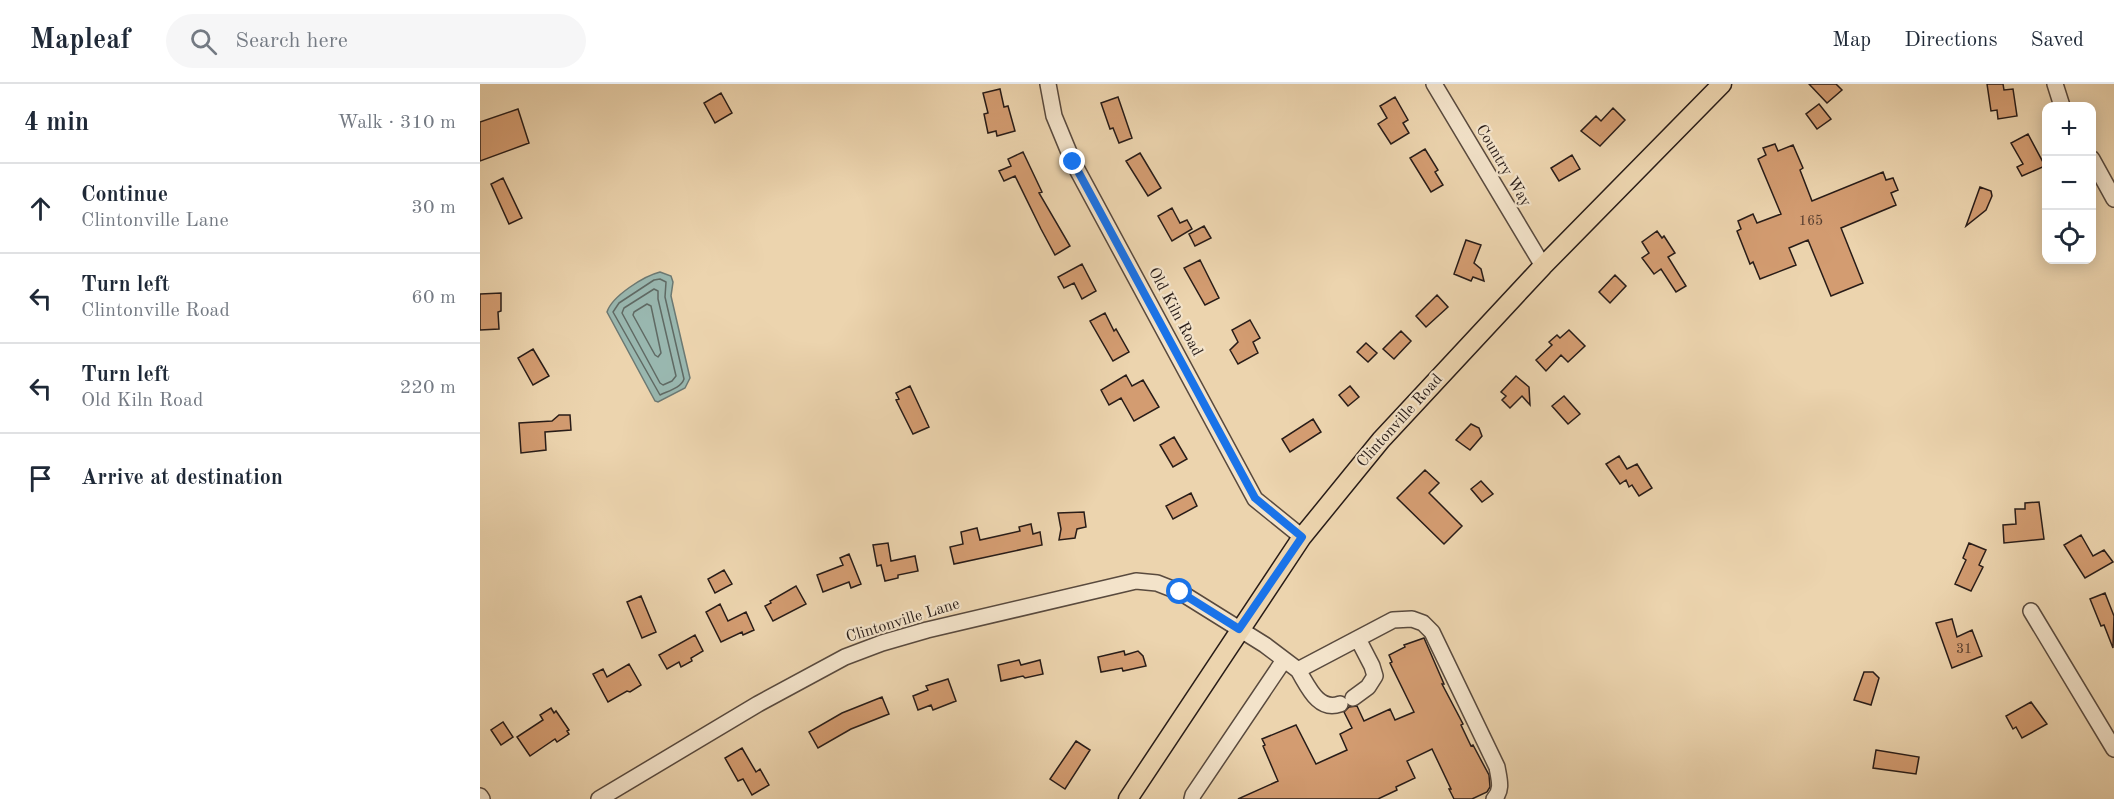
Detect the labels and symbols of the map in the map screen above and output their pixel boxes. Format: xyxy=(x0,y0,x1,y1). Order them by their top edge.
street label: Country Way xyxy=(1472,122,1534,210)
route end xyxy=(1059,148,1085,174)
house number: 165 xyxy=(1799,214,1823,228)
street label: Old Kiln Road xyxy=(1145,265,1205,359)
street label: Clintonville Road xyxy=(1354,371,1446,471)
route start xyxy=(1166,578,1192,604)
street label: Clintonville Lane xyxy=(844,596,962,646)
house number: 31 xyxy=(1956,642,1972,656)

